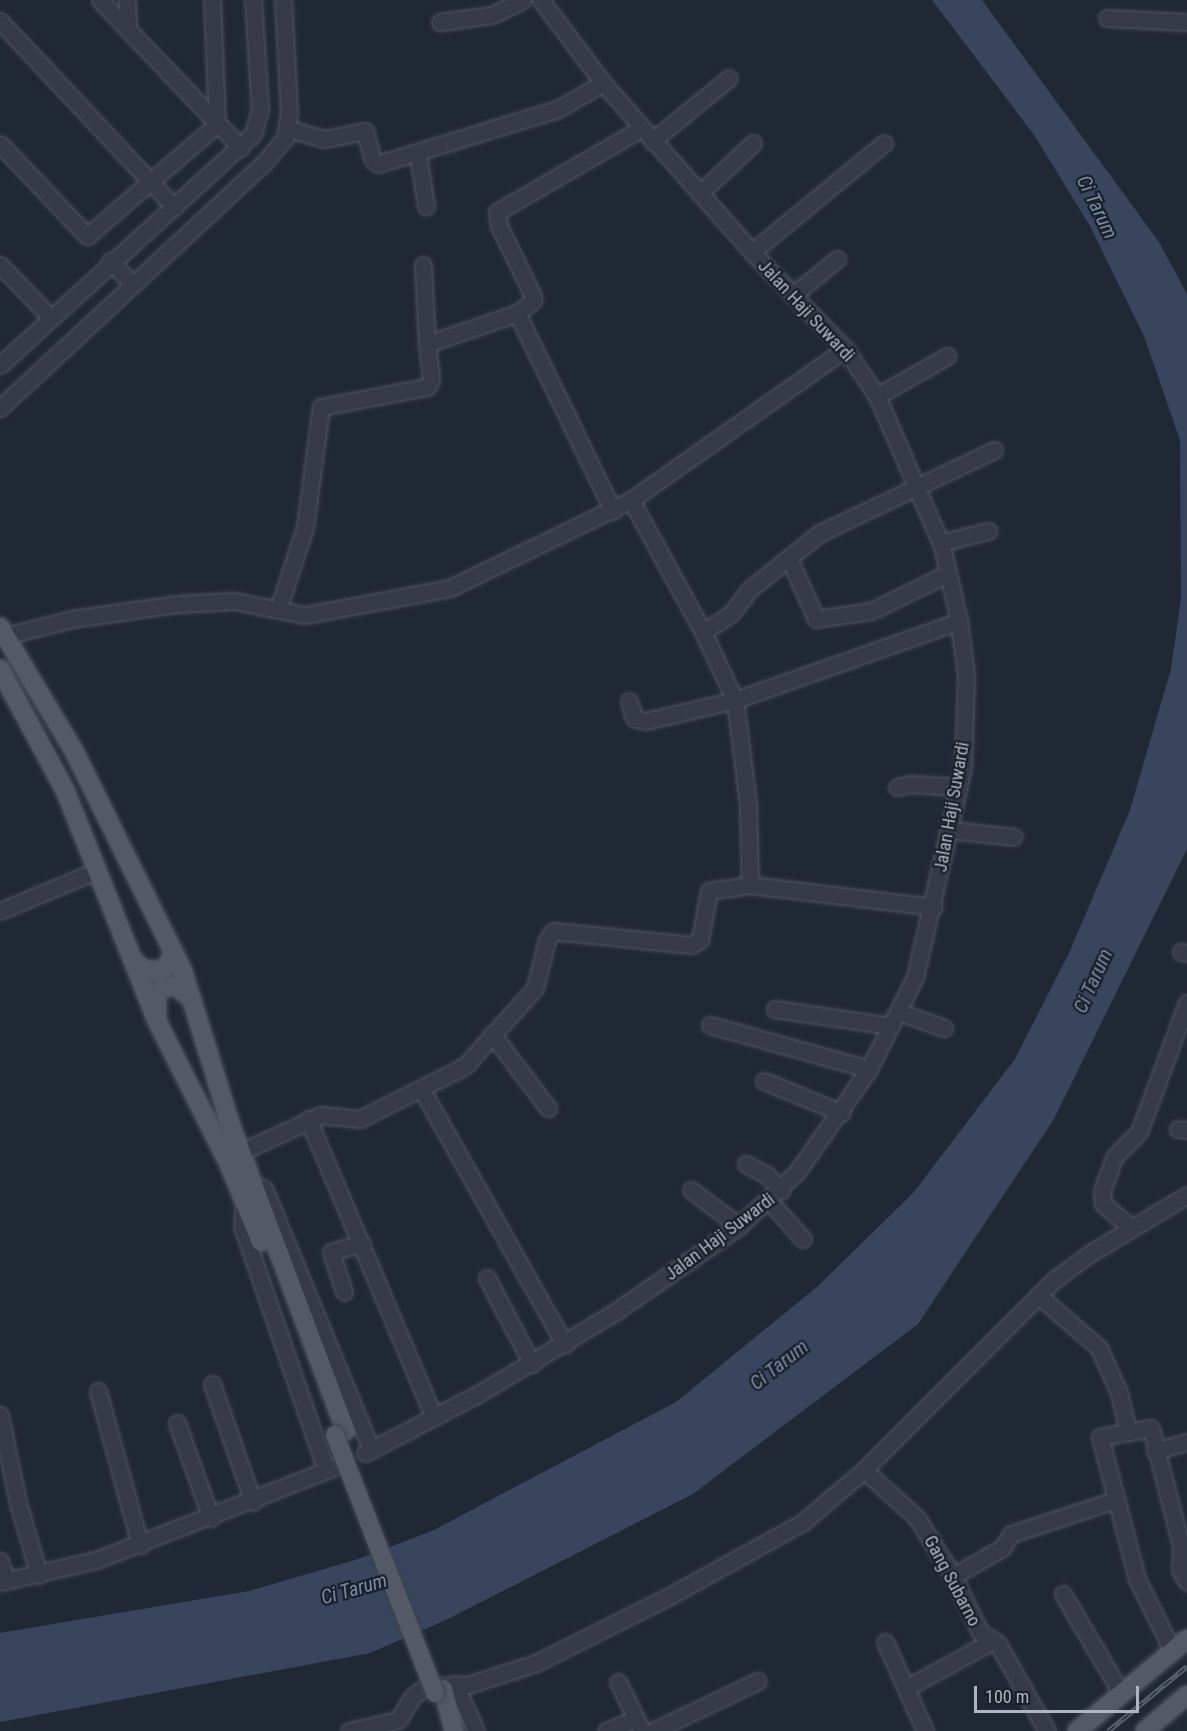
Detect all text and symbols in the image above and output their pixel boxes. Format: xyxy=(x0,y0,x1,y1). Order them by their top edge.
water label: Ci Tarum xyxy=(1071,171,1123,243)
street label: Jalan Haji Suwardi xyxy=(753,255,859,367)
street label: Jalan Haji Suwardi xyxy=(930,740,974,874)
water label: Ci Tarum xyxy=(1068,945,1118,1017)
street label: Jalan Haji Suwardi xyxy=(661,1189,779,1285)
water label: Ci Tarum xyxy=(745,1335,813,1395)
street label: Gang Subarno xyxy=(919,1532,985,1630)
water label: Ci Tarum xyxy=(318,1568,390,1610)
scale bar xyxy=(977,1674,1142,1712)
text: 100 m xyxy=(985,1686,1029,1707)

